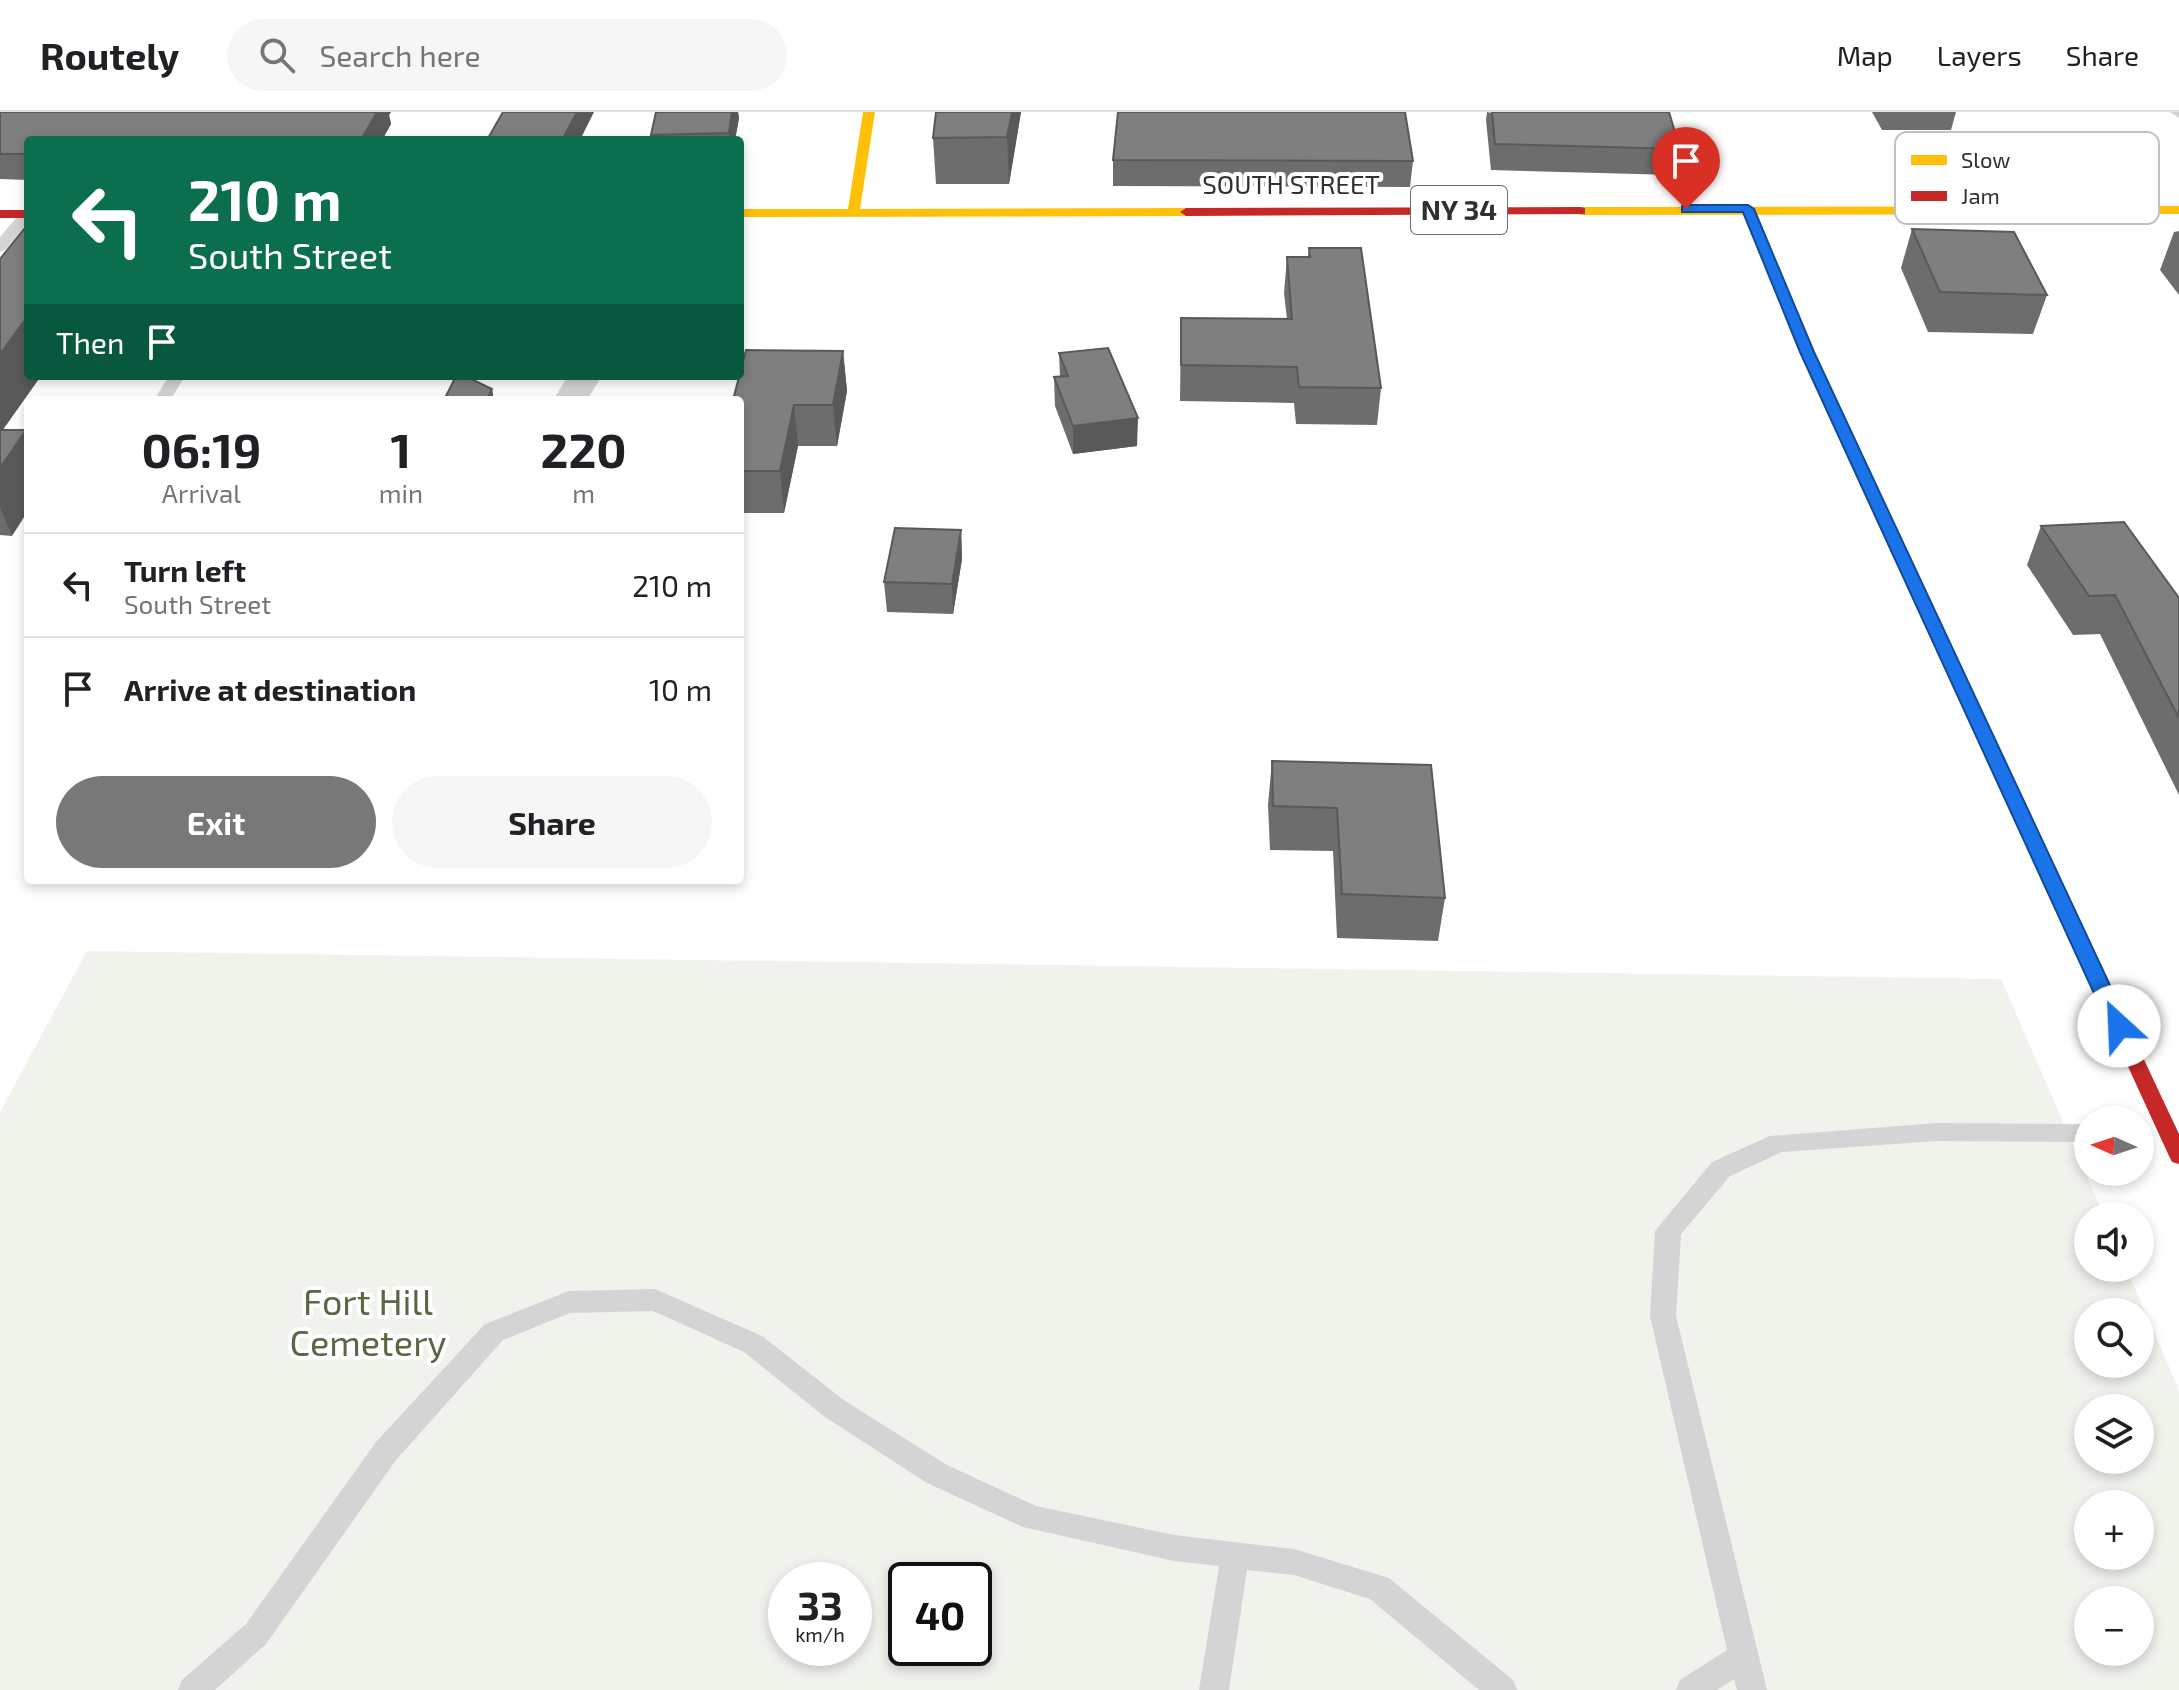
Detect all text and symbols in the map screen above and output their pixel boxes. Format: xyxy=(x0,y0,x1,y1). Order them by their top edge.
search box xyxy=(227,19,787,91)
text: Routely xyxy=(40,32,179,78)
icon: search xyxy=(255,33,299,77)
text: Search here xyxy=(319,37,481,73)
text: Map xyxy=(1837,38,1893,72)
text: Layers xyxy=(1937,38,2022,72)
text: Share xyxy=(2066,38,2139,72)
pin xyxy=(1652,127,1720,209)
legend xyxy=(1895,132,2159,224)
icon: arrive xyxy=(1664,139,1708,183)
text: Slow xyxy=(1961,146,2010,172)
text: 210 m xyxy=(188,165,342,232)
icon: left xyxy=(56,168,160,272)
street label: SOUTH STREET xyxy=(1202,168,1380,199)
text: Jam xyxy=(1961,182,2000,208)
road number: NY 34 xyxy=(1411,186,1507,234)
text: South Street xyxy=(188,233,392,276)
icon: arrive xyxy=(140,320,184,364)
text: Then xyxy=(56,324,124,360)
text: 06:19 xyxy=(141,420,261,478)
text: 1 xyxy=(391,420,411,478)
text: 220 xyxy=(541,420,627,478)
text: Arrival xyxy=(162,477,241,508)
text: min xyxy=(379,477,423,508)
text: m xyxy=(572,477,595,508)
text: Turn left xyxy=(124,552,246,588)
icon: left xyxy=(56,563,100,607)
text: 210 m xyxy=(632,567,712,603)
text: South Street xyxy=(124,588,271,619)
icon: arrive xyxy=(56,667,100,711)
text: Arrive at destination xyxy=(124,671,416,707)
text: 10 m xyxy=(649,671,712,707)
button: Exit xyxy=(56,776,376,868)
button: Share xyxy=(392,776,712,868)
position arrow xyxy=(2077,984,2161,1068)
north arrow xyxy=(2074,1106,2154,1186)
map controls xyxy=(2074,1106,2154,1666)
button: sound xyxy=(2074,1202,2154,1282)
park label: Fort Hill Cemetery xyxy=(289,1279,447,1363)
button: search xyxy=(2074,1298,2154,1378)
button: layers xyxy=(2074,1394,2154,1474)
button: + xyxy=(2074,1490,2154,1570)
speed limit sign: 40 xyxy=(888,1562,992,1666)
text: 33 xyxy=(797,1580,843,1628)
button: − xyxy=(2074,1586,2154,1666)
text: km/h xyxy=(795,1622,845,1646)

